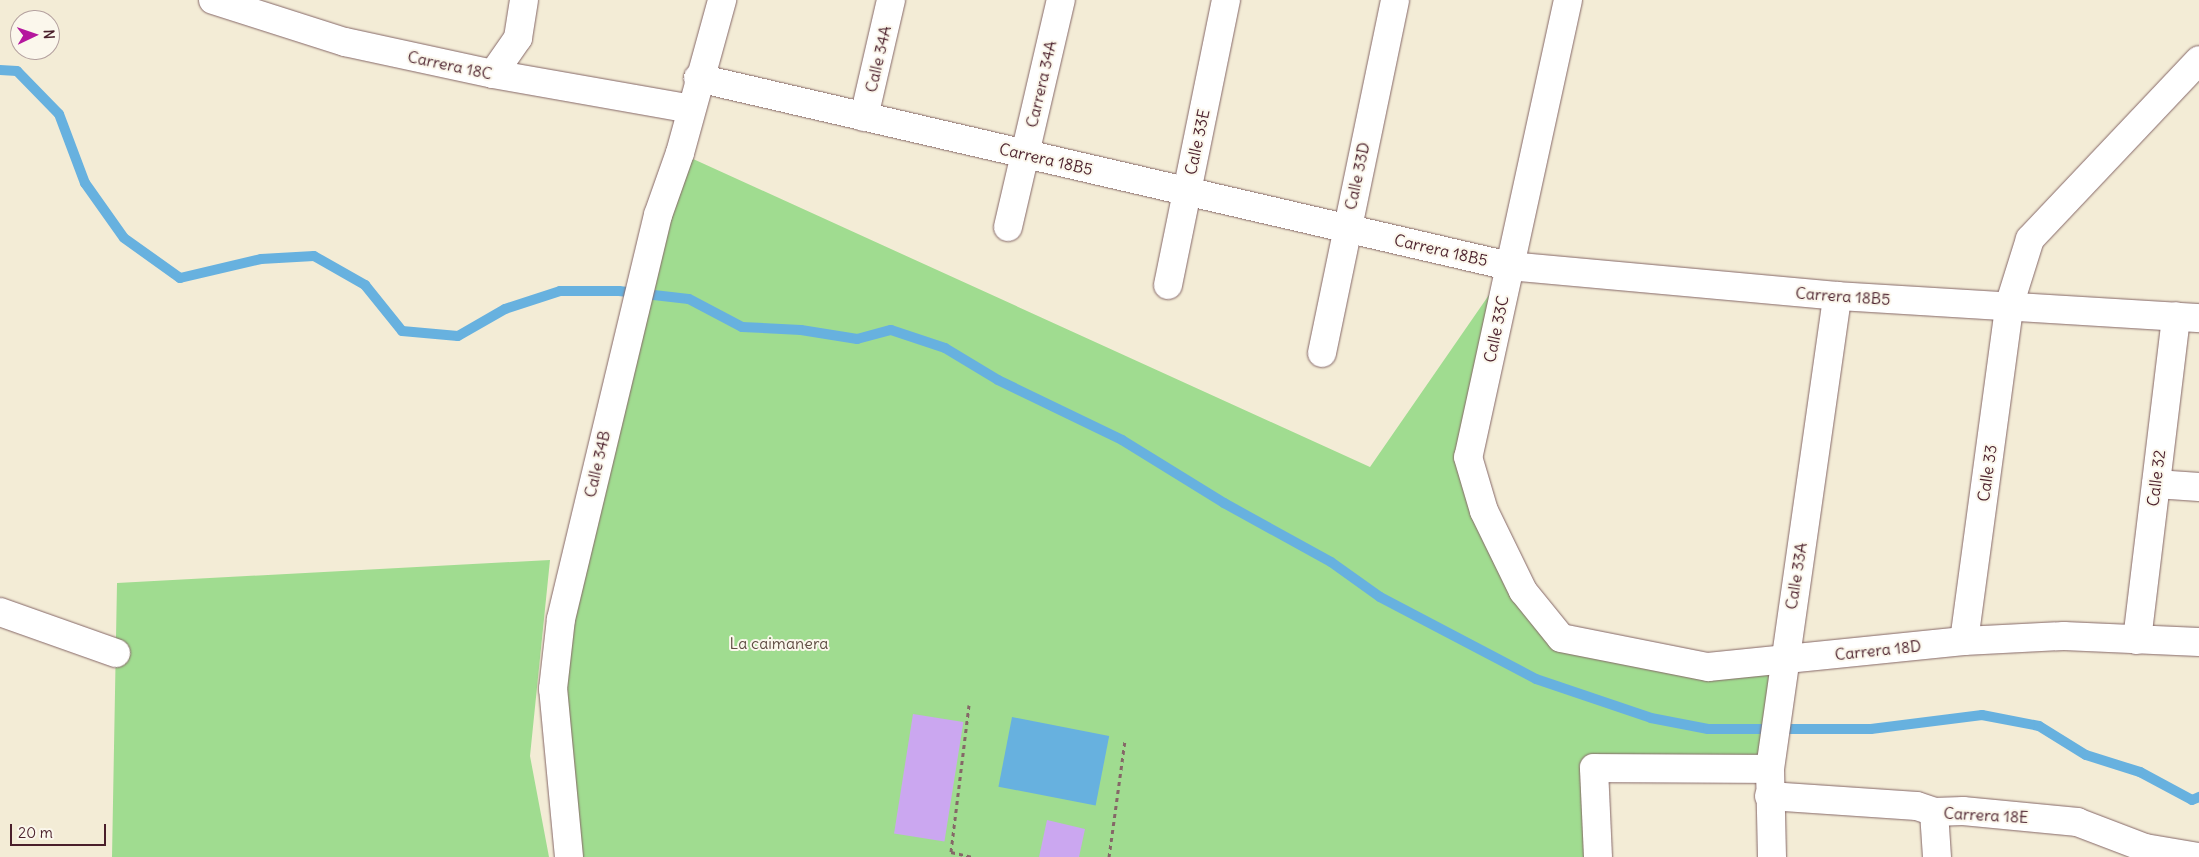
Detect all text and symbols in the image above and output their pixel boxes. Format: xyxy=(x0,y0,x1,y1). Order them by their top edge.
north arrow xyxy=(10,10,60,60)
street label: Calle 34A xyxy=(861,24,895,94)
text: N xyxy=(40,29,58,40)
street label: Carrera 34A xyxy=(1022,39,1060,129)
street label: Carrera 18C xyxy=(406,47,494,83)
street label: Calle 33E xyxy=(1181,107,1213,177)
street label: Carrera 18B5 xyxy=(997,139,1095,179)
street label: Calle 33D xyxy=(1340,140,1374,212)
street label: Carrera 18B5 xyxy=(1392,230,1490,270)
street label: Carrera 18B5 xyxy=(1795,283,1891,309)
street label: Calle 33C xyxy=(1480,294,1512,364)
street label: Calle 34B xyxy=(580,429,614,499)
street label: Calle 33 xyxy=(1974,443,2000,503)
street label: Calle 32 xyxy=(2143,449,2169,507)
street label: Calle 33A xyxy=(1781,541,1811,611)
park label: La caimanera xyxy=(730,633,828,653)
street label: Carrera 18D xyxy=(1834,636,1922,664)
street label: Carrera 18E xyxy=(1943,803,2029,827)
scale bar xyxy=(12,814,109,846)
text: 20 m xyxy=(18,823,53,842)

